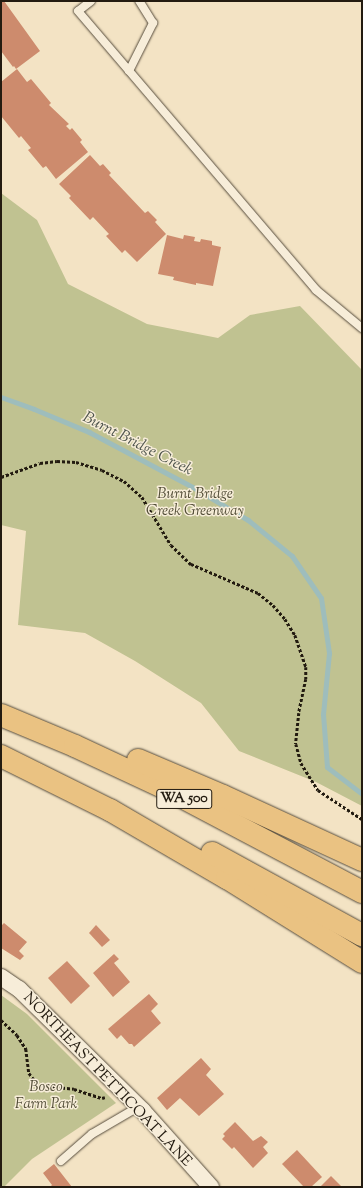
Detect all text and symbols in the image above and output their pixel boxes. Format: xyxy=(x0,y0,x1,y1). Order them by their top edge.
water label: Burnt Bridge Creek xyxy=(79,409,195,481)
park label: Burnt Bridge Creek Greenway xyxy=(146,485,244,520)
road number: WA 500 xyxy=(156,787,212,811)
street label: NORTHEAST PETTICOAT LANE xyxy=(19,989,195,1171)
park label: Bosco Farm Park xyxy=(15,1078,77,1113)

